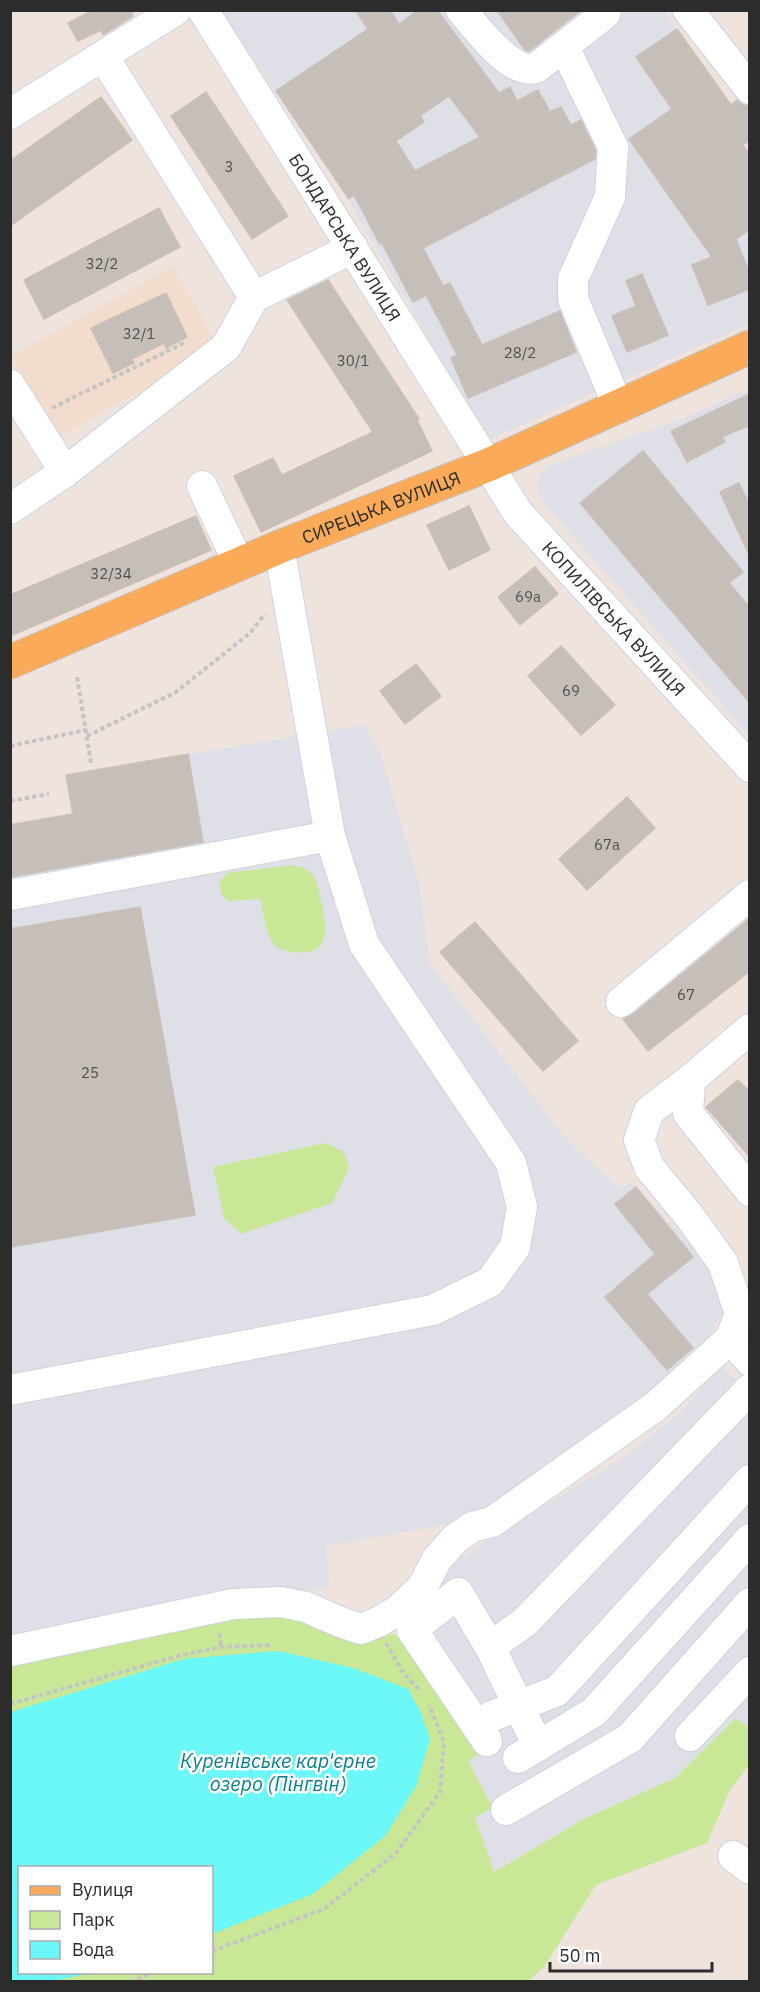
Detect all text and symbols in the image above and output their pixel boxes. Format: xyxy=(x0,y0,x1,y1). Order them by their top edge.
street label: БОНДАРСЬКА ВУЛИЦЯ xyxy=(284,149,406,325)
house number: 3 xyxy=(224,157,234,176)
house number: 32/2 xyxy=(86,254,118,273)
house number: 32/1 xyxy=(123,324,155,343)
house number: 28/2 xyxy=(504,343,536,362)
house number: 30/1 xyxy=(337,351,369,370)
street label: СИРЕЦЬКА ВУЛИЦЯ xyxy=(298,466,464,549)
street label: КОПИЛІВСЬКА ВУЛИЦЯ xyxy=(538,536,691,701)
house number: 32/34 xyxy=(90,564,132,583)
house number: 69а xyxy=(515,587,541,606)
house number: 69 xyxy=(562,681,580,700)
house number: 67а xyxy=(594,835,620,854)
house number: 67 xyxy=(677,985,695,1004)
house number: 25 xyxy=(81,1063,99,1082)
water label: Куренівське кар'єрне озеро (Пінгвін) xyxy=(180,1747,376,1797)
legend xyxy=(18,1866,213,1974)
text: Вулиця xyxy=(72,1878,133,1901)
text: Парк xyxy=(72,1908,115,1931)
scale bar xyxy=(550,1935,712,1973)
text: Вода xyxy=(72,1938,115,1961)
text: 50 m xyxy=(559,1944,601,1967)

